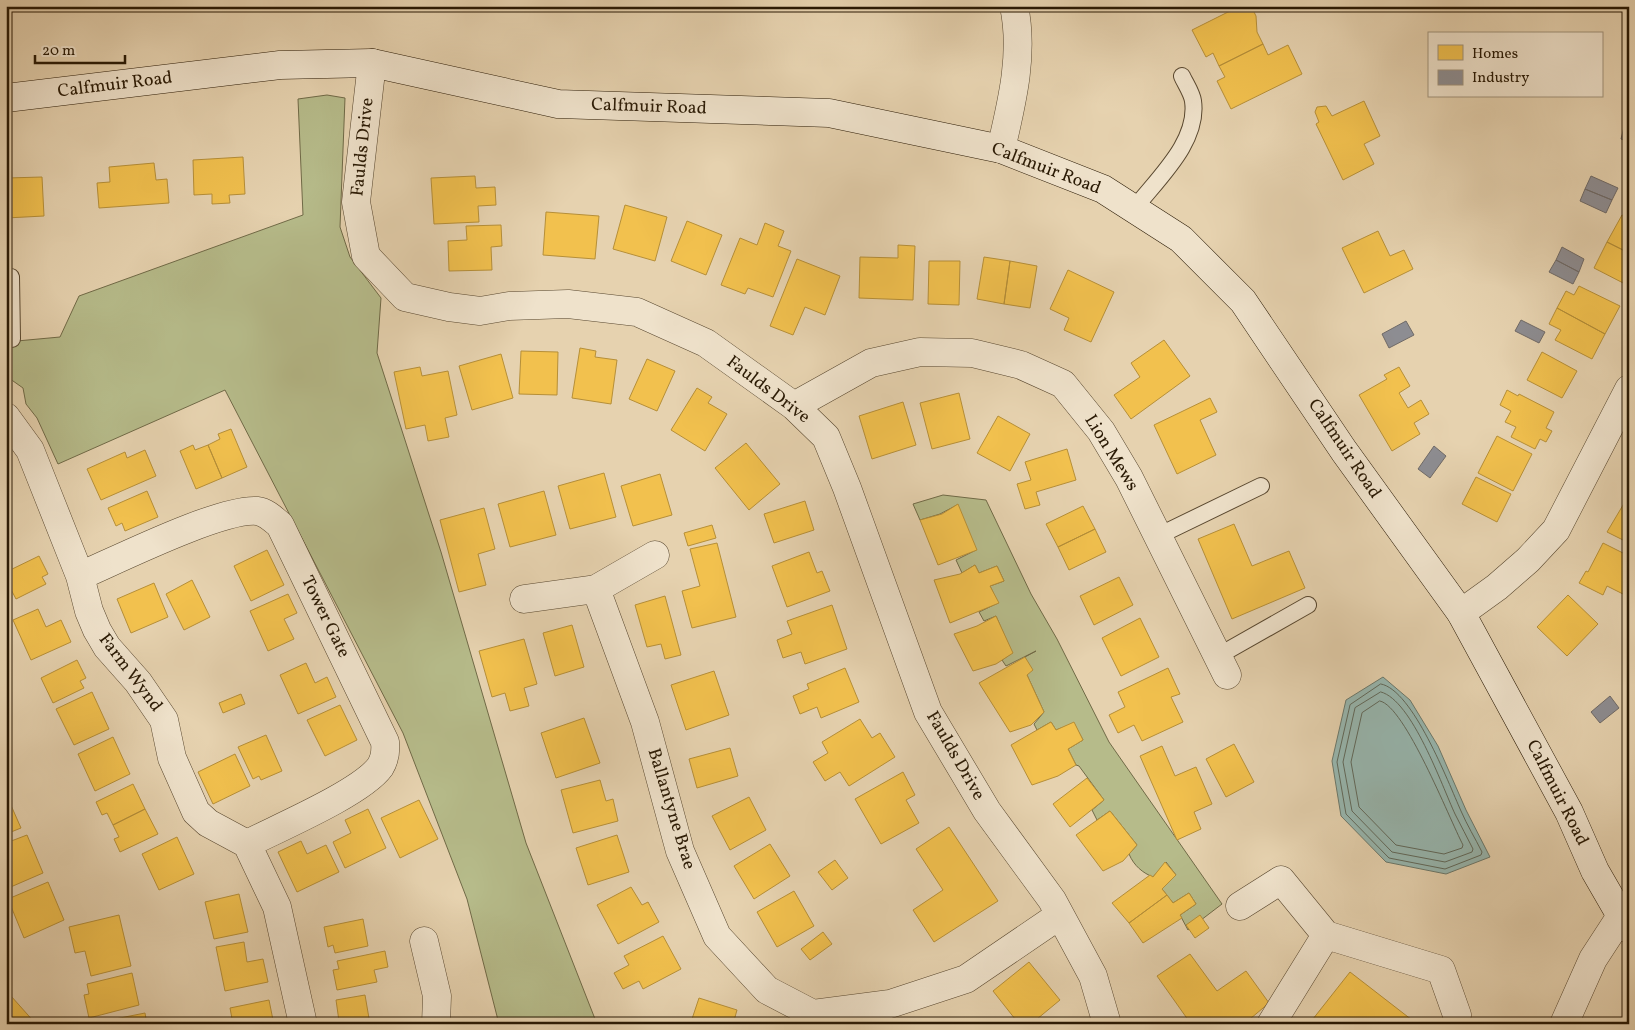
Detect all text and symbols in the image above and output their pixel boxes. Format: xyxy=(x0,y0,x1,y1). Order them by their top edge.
scale bar xyxy=(35,32,125,64)
legend xyxy=(1428,32,1602,98)
text: 20 m xyxy=(42,41,75,62)
text: Homes xyxy=(1472,44,1518,65)
street label: Calfmuir Road xyxy=(56,66,174,104)
text: Industry xyxy=(1472,68,1529,89)
street label: Calfmuir Road xyxy=(591,92,707,122)
street label: Faulds Drive xyxy=(345,96,381,198)
street label: Calfmuir Road xyxy=(988,137,1104,201)
street label: Faulds Drive xyxy=(721,350,815,430)
street label: Calfmuir Road xyxy=(1301,394,1387,504)
street label: Lion Mews xyxy=(1078,410,1144,496)
street label: Tower Gate xyxy=(294,572,356,662)
street label: Farm Wynd xyxy=(92,628,168,718)
street label: Faulds Drive xyxy=(919,707,991,805)
street label: Calfmuir Road xyxy=(1520,736,1594,850)
street label: Ballantyne Brae xyxy=(641,745,701,873)

